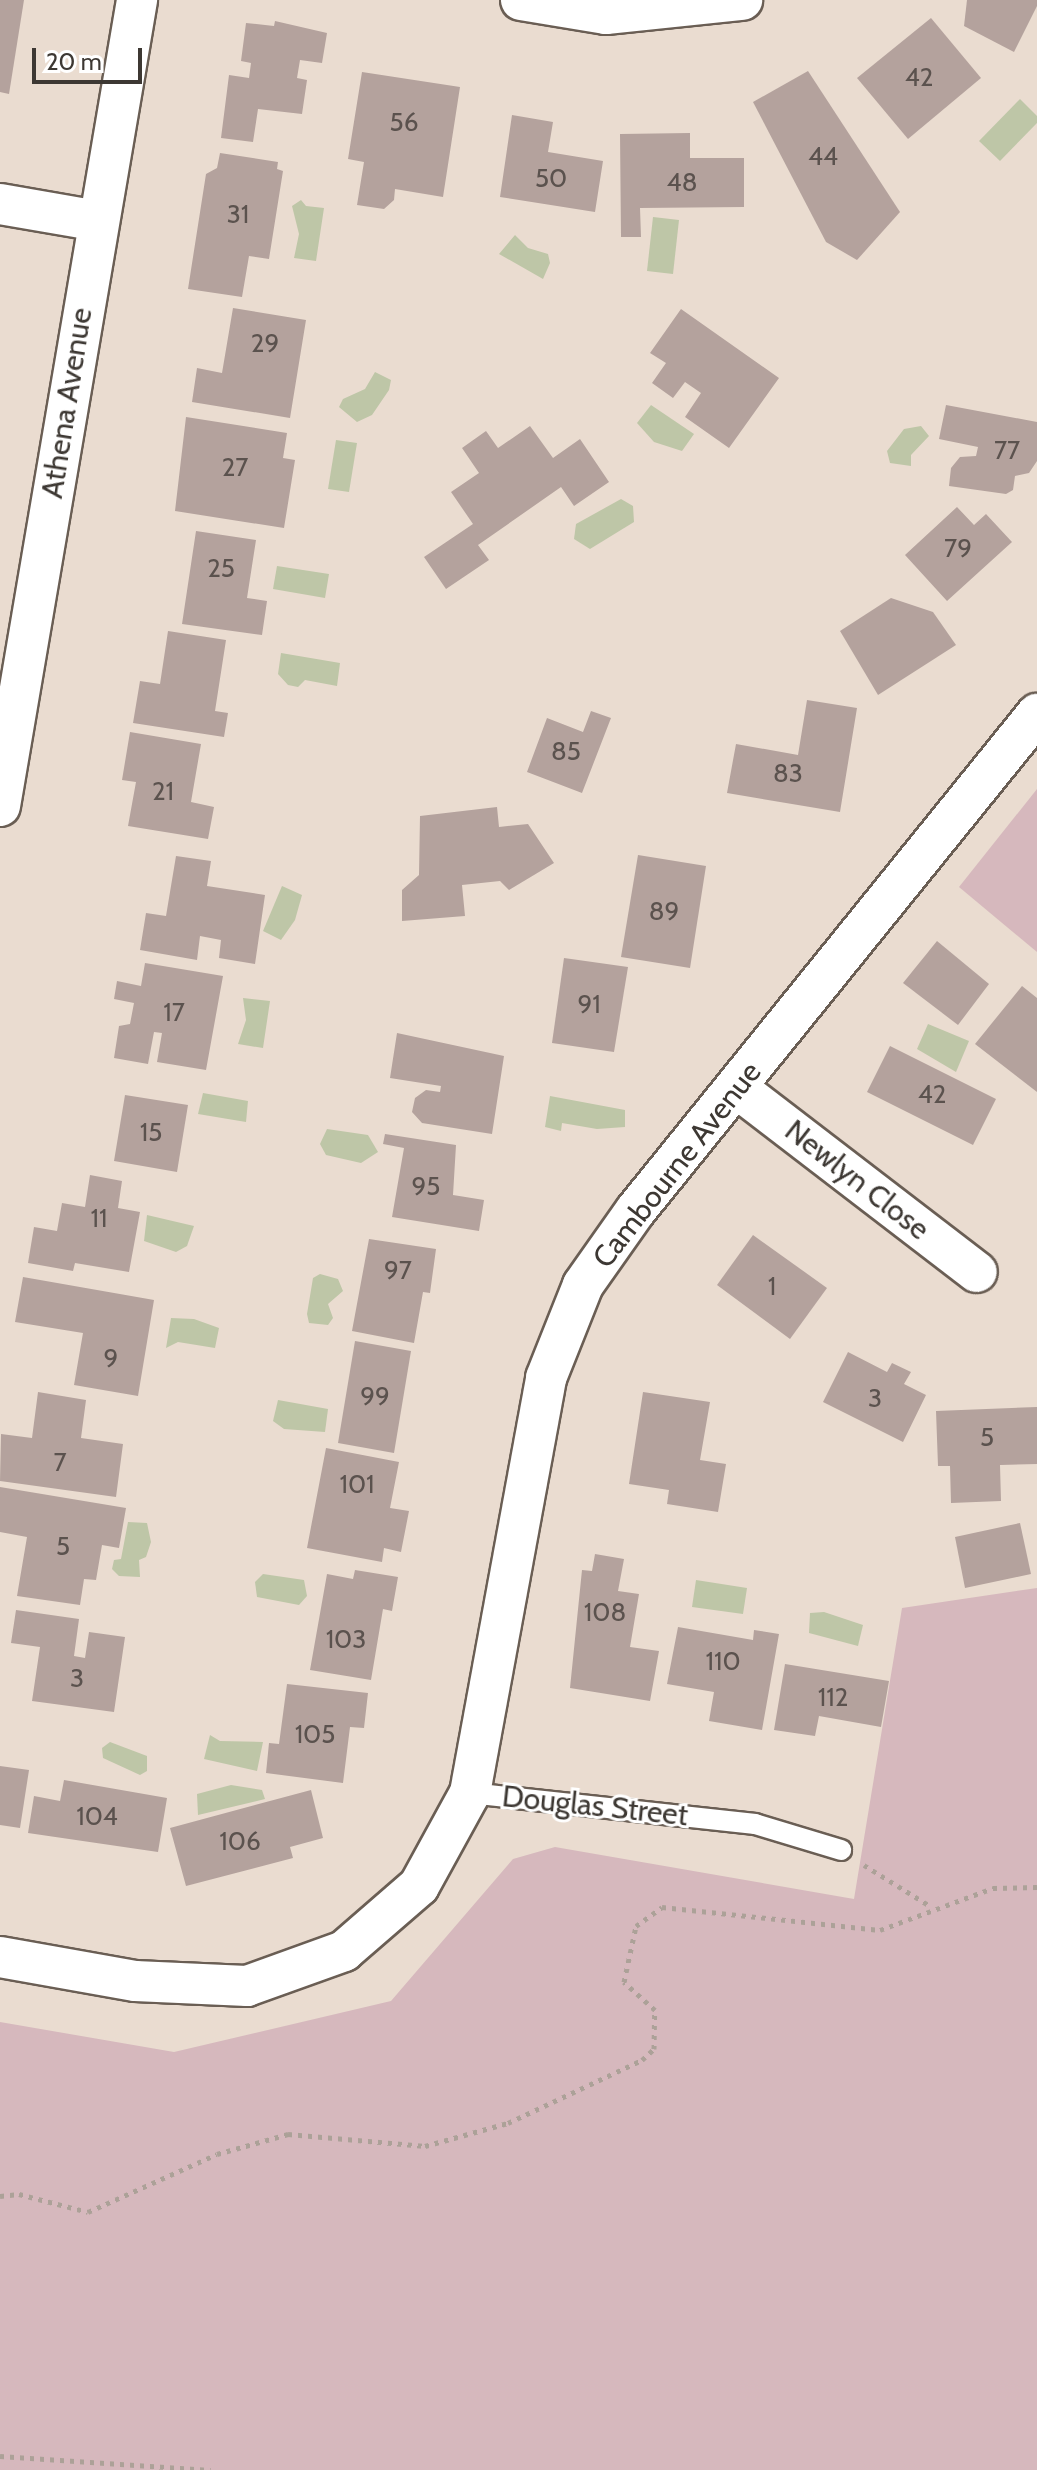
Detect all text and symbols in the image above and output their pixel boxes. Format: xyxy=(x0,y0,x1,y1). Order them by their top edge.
scale bar xyxy=(36,32,146,82)
text: 20 m xyxy=(46,47,102,76)
house number: 42 xyxy=(905,62,933,94)
house number: 56 xyxy=(390,107,418,139)
house number: 44 xyxy=(808,141,838,173)
house number: 50 xyxy=(535,163,567,195)
house number: 48 xyxy=(667,167,697,199)
house number: 31 xyxy=(227,199,249,231)
street label: Athena Avenue xyxy=(34,305,100,501)
house number: 29 xyxy=(251,328,279,360)
house number: 77 xyxy=(994,435,1020,467)
house number: 27 xyxy=(222,452,248,484)
house number: 79 xyxy=(944,533,972,565)
house number: 25 xyxy=(207,553,235,585)
house number: 85 xyxy=(551,736,581,768)
house number: 83 xyxy=(773,758,803,790)
house number: 21 xyxy=(152,776,174,808)
house number: 89 xyxy=(649,896,679,928)
house number: 91 xyxy=(577,989,601,1021)
house number: 17 xyxy=(163,997,185,1029)
street label: Cambourne Avenue xyxy=(585,1055,769,1275)
house number: 42 xyxy=(918,1079,946,1111)
street label: Newlyn Close xyxy=(778,1113,936,1247)
house number: 15 xyxy=(140,1117,162,1149)
house number: 95 xyxy=(412,1171,440,1203)
house number: 11 xyxy=(91,1203,107,1235)
house number: 97 xyxy=(384,1255,412,1287)
house number: 1 xyxy=(768,1271,776,1303)
house number: 9 xyxy=(104,1343,118,1375)
house number: 99 xyxy=(360,1381,390,1413)
house number: 3 xyxy=(868,1383,882,1415)
house number: 5 xyxy=(980,1422,994,1454)
house number: 7 xyxy=(53,1447,67,1479)
house number: 101 xyxy=(339,1469,375,1501)
house number: 5 xyxy=(56,1531,70,1563)
house number: 108 xyxy=(584,1597,626,1629)
house number: 103 xyxy=(326,1624,366,1656)
house number: 110 xyxy=(705,1646,741,1678)
house number: 3 xyxy=(70,1663,84,1695)
house number: 112 xyxy=(818,1682,848,1714)
house number: 105 xyxy=(295,1719,335,1751)
street label: Douglas Street xyxy=(500,1778,690,1834)
house number: 104 xyxy=(76,1801,118,1833)
house number: 106 xyxy=(219,1826,261,1858)

